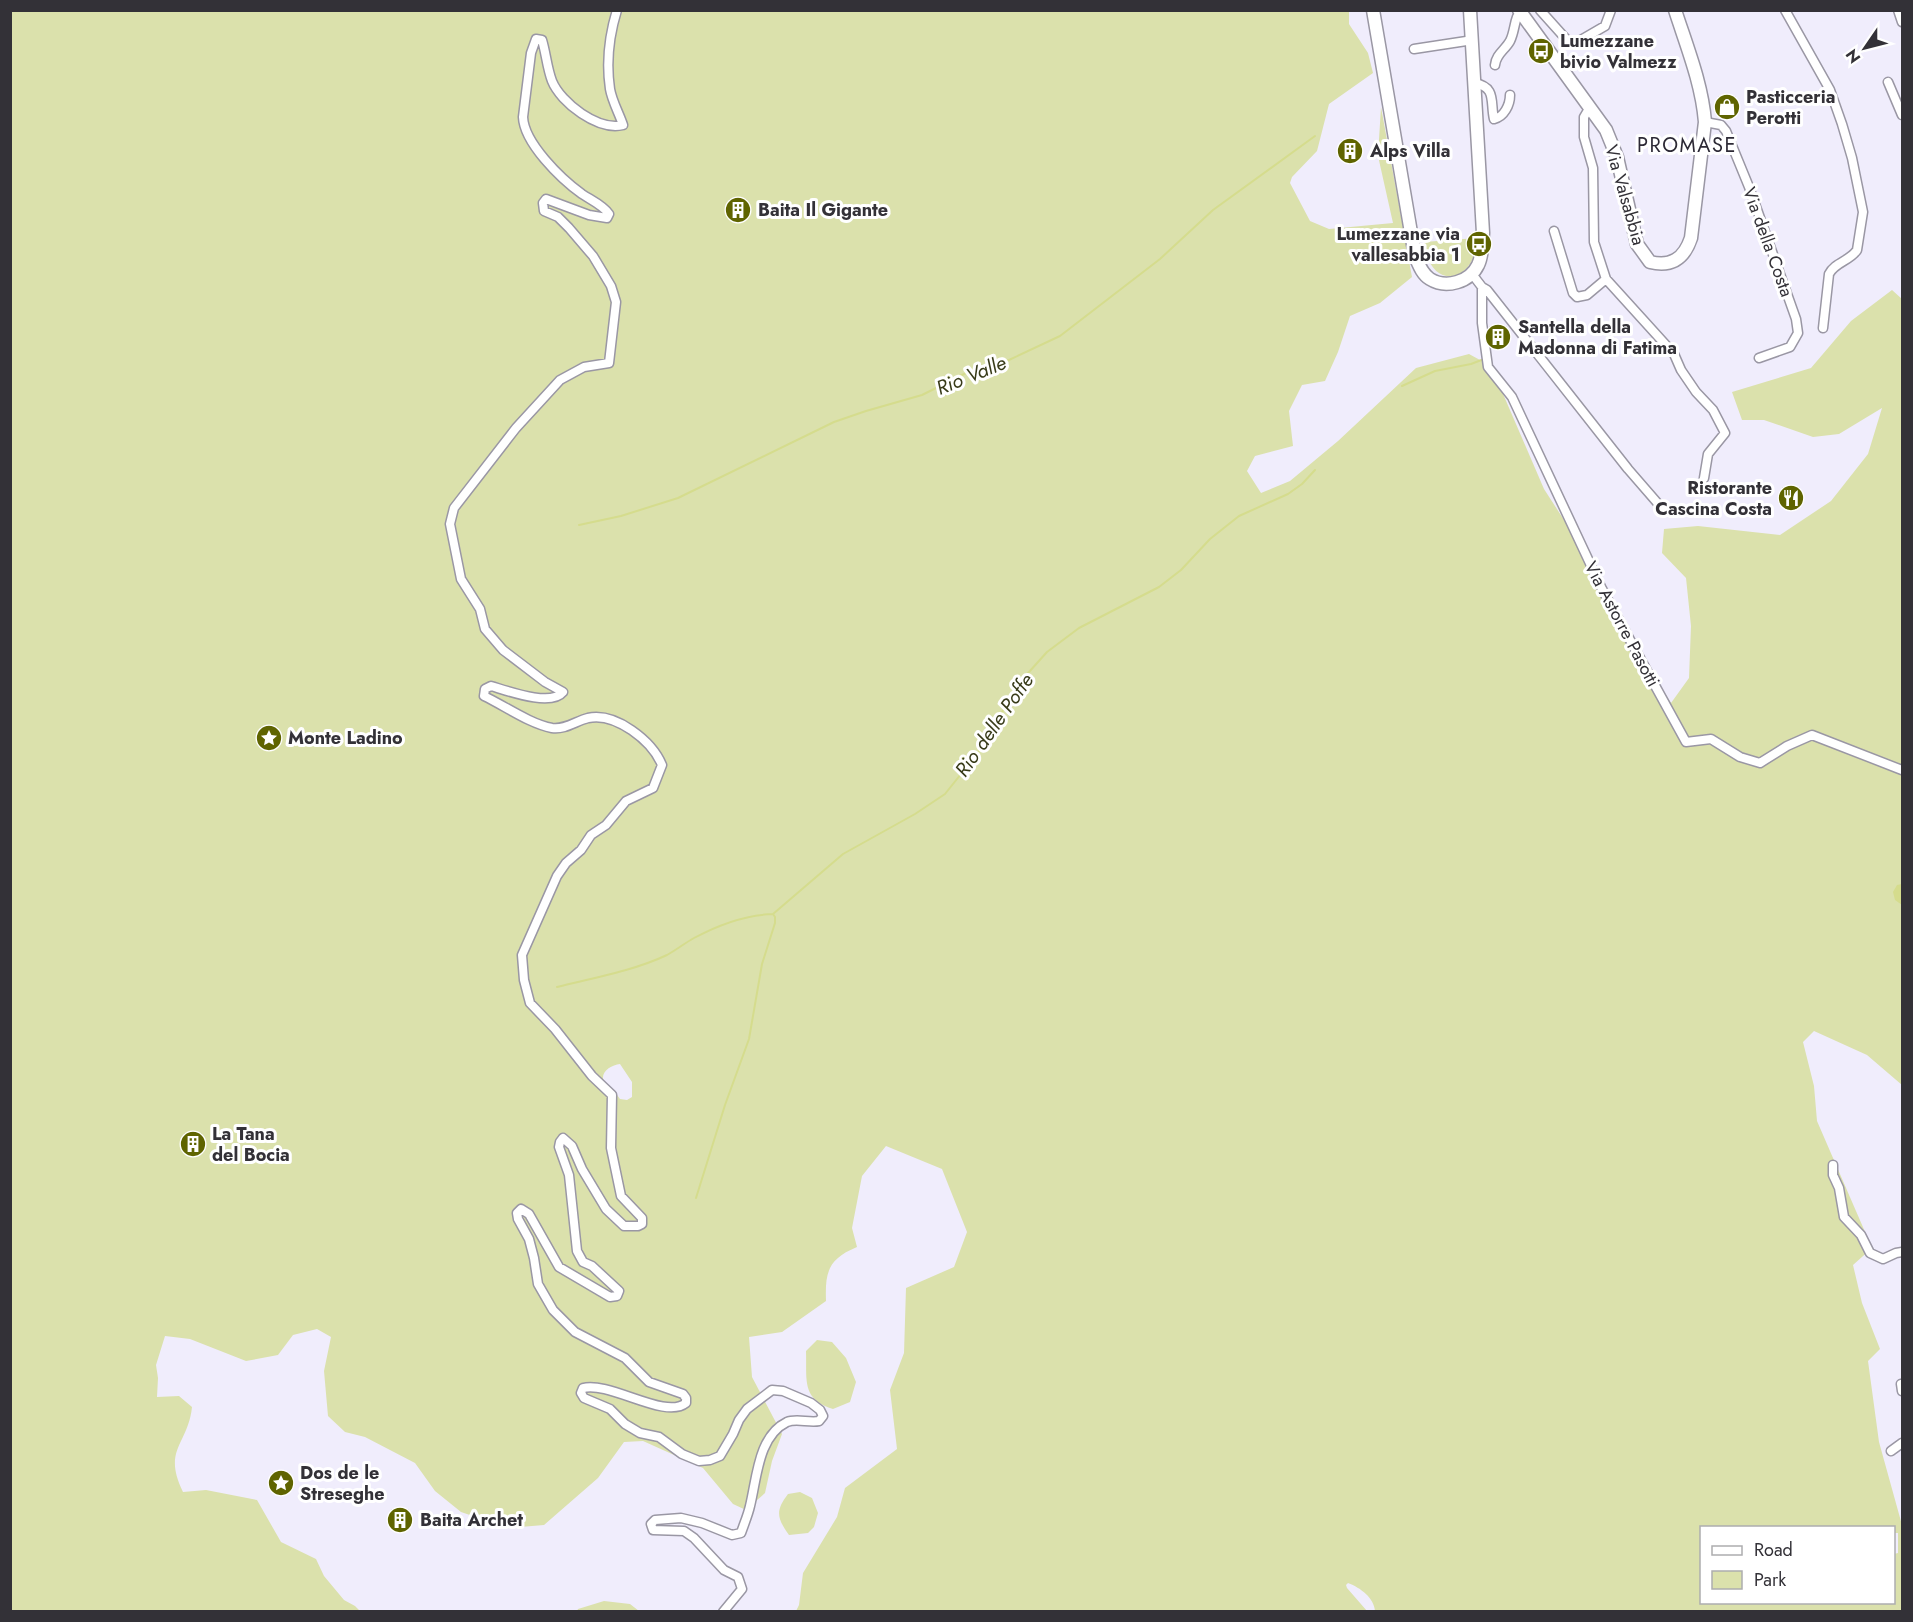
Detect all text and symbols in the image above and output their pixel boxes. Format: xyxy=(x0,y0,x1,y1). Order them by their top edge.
north arrow xyxy=(1835,18,1895,78)
place label: Lumezzane bivio Valmezz xyxy=(1560,28,1677,75)
bus stop icon: Lumezzane bivio Valmezz xyxy=(1526,36,1556,66)
text: N xyxy=(1840,45,1866,68)
place label: Pasticceria Perotti xyxy=(1746,84,1835,131)
shop icon: Pasticceria Perotti xyxy=(1712,92,1742,122)
district label: PROMASE xyxy=(1637,131,1737,160)
building icon: Alps Villa xyxy=(1335,136,1365,166)
place label: Alps Villa xyxy=(1369,138,1450,164)
street label: Via Valsabbia xyxy=(1598,142,1652,248)
street label: Via della Costa xyxy=(1736,184,1800,300)
building icon: Baita Il Gigante xyxy=(723,195,753,225)
place label: Baita Il Gigante xyxy=(758,197,888,223)
place label: Lumezzane via vallesabbia 1 xyxy=(1336,221,1460,268)
bus stop icon: Lumezzane via vallesabbia 1 xyxy=(1464,229,1494,259)
place label: Santella della Madonna di Fatima xyxy=(1518,314,1677,361)
building icon: Santella della Madonna di Fatima xyxy=(1483,322,1513,352)
water label: Rio Valle xyxy=(932,348,1011,403)
place label: Ristorante Cascina Costa xyxy=(1655,475,1772,522)
restaurant icon: Ristorante Cascina Costa xyxy=(1776,483,1806,513)
street label: Via Astorre Pasotti xyxy=(1578,557,1666,691)
water label: Rio delle Poffe xyxy=(948,668,1041,783)
place icon: Monte Ladino xyxy=(254,723,284,753)
place label: Monte Ladino xyxy=(288,725,403,751)
place label: La Tana del Bocia xyxy=(212,1121,290,1168)
building icon: La Tana del Bocia xyxy=(178,1129,208,1159)
place label: Dos de le Streseghe xyxy=(300,1460,384,1507)
place icon: Dos de le Streseghe xyxy=(266,1468,296,1498)
building icon: Baita Archet xyxy=(385,1505,415,1535)
place label: Baita Archet xyxy=(420,1507,523,1533)
legend xyxy=(1700,1526,1895,1604)
text: Road xyxy=(1754,1537,1793,1563)
text: Park xyxy=(1754,1567,1786,1593)

